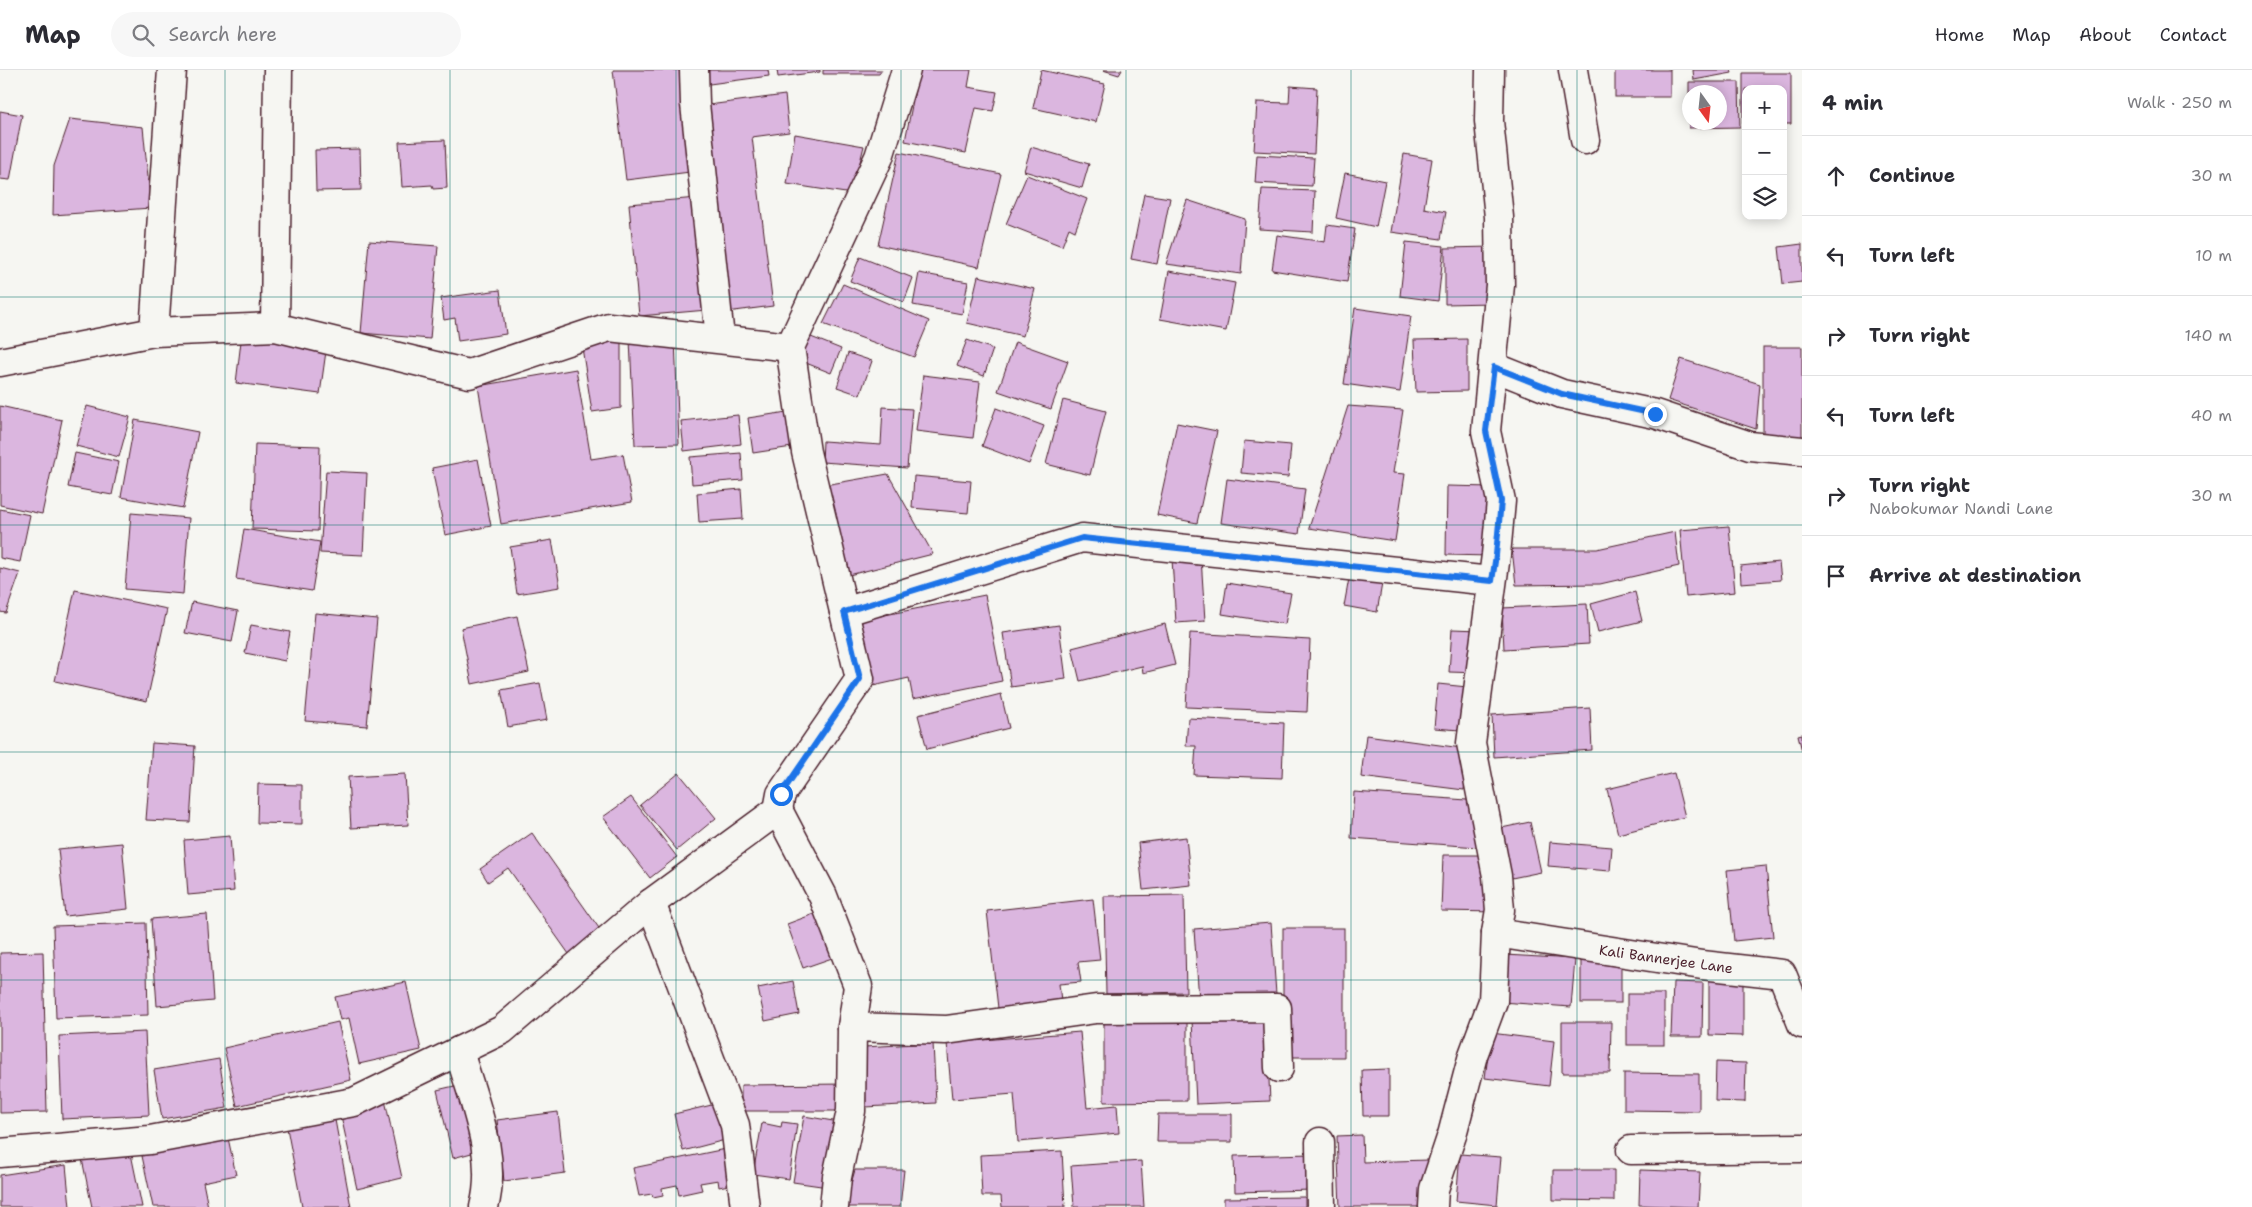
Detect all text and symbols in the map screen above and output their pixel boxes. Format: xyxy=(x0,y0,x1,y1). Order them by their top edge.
search box xyxy=(111,12,461,57)
text: Map xyxy=(25,19,81,51)
icon: search xyxy=(129,21,157,49)
text: Search here xyxy=(169,22,277,47)
text: Home xyxy=(1935,23,1984,47)
text: Map xyxy=(2012,23,2051,47)
text: About xyxy=(2079,23,2132,47)
text: Contact xyxy=(2160,23,2227,47)
north arrow xyxy=(1682,85,1727,130)
map controls xyxy=(1742,85,1787,220)
button: + xyxy=(1742,85,1787,130)
text: 4 min xyxy=(1822,89,1883,117)
text: Walk · 250 m xyxy=(2127,92,2232,113)
button: − xyxy=(1742,130,1787,175)
icon: ahead xyxy=(1822,162,1850,190)
text: Continue xyxy=(1869,163,1955,188)
text: 30 m xyxy=(2191,165,2232,186)
button: layers xyxy=(1742,175,1787,220)
icon: left xyxy=(1822,242,1850,270)
text: Turn left xyxy=(1869,243,1955,268)
text: 10 m xyxy=(2195,245,2232,266)
icon: right xyxy=(1822,322,1850,350)
text: Turn right xyxy=(1869,323,1970,348)
text: 140 m xyxy=(2185,325,2232,346)
icon: left xyxy=(1822,402,1850,430)
route end xyxy=(1644,403,1667,426)
text: Turn left xyxy=(1869,403,1955,428)
text: 40 m xyxy=(2190,405,2232,426)
text: Turn right xyxy=(1869,473,1970,498)
icon: right xyxy=(1822,482,1850,510)
text: 30 m xyxy=(2191,485,2232,506)
text: Nabokumar Nandi Lane xyxy=(1869,498,2053,519)
icon: arrive xyxy=(1822,562,1850,590)
text: Arrive at destination xyxy=(1869,563,2081,588)
route start xyxy=(770,783,793,806)
street label: Kali Bannerjee Lane xyxy=(1598,941,1734,977)

